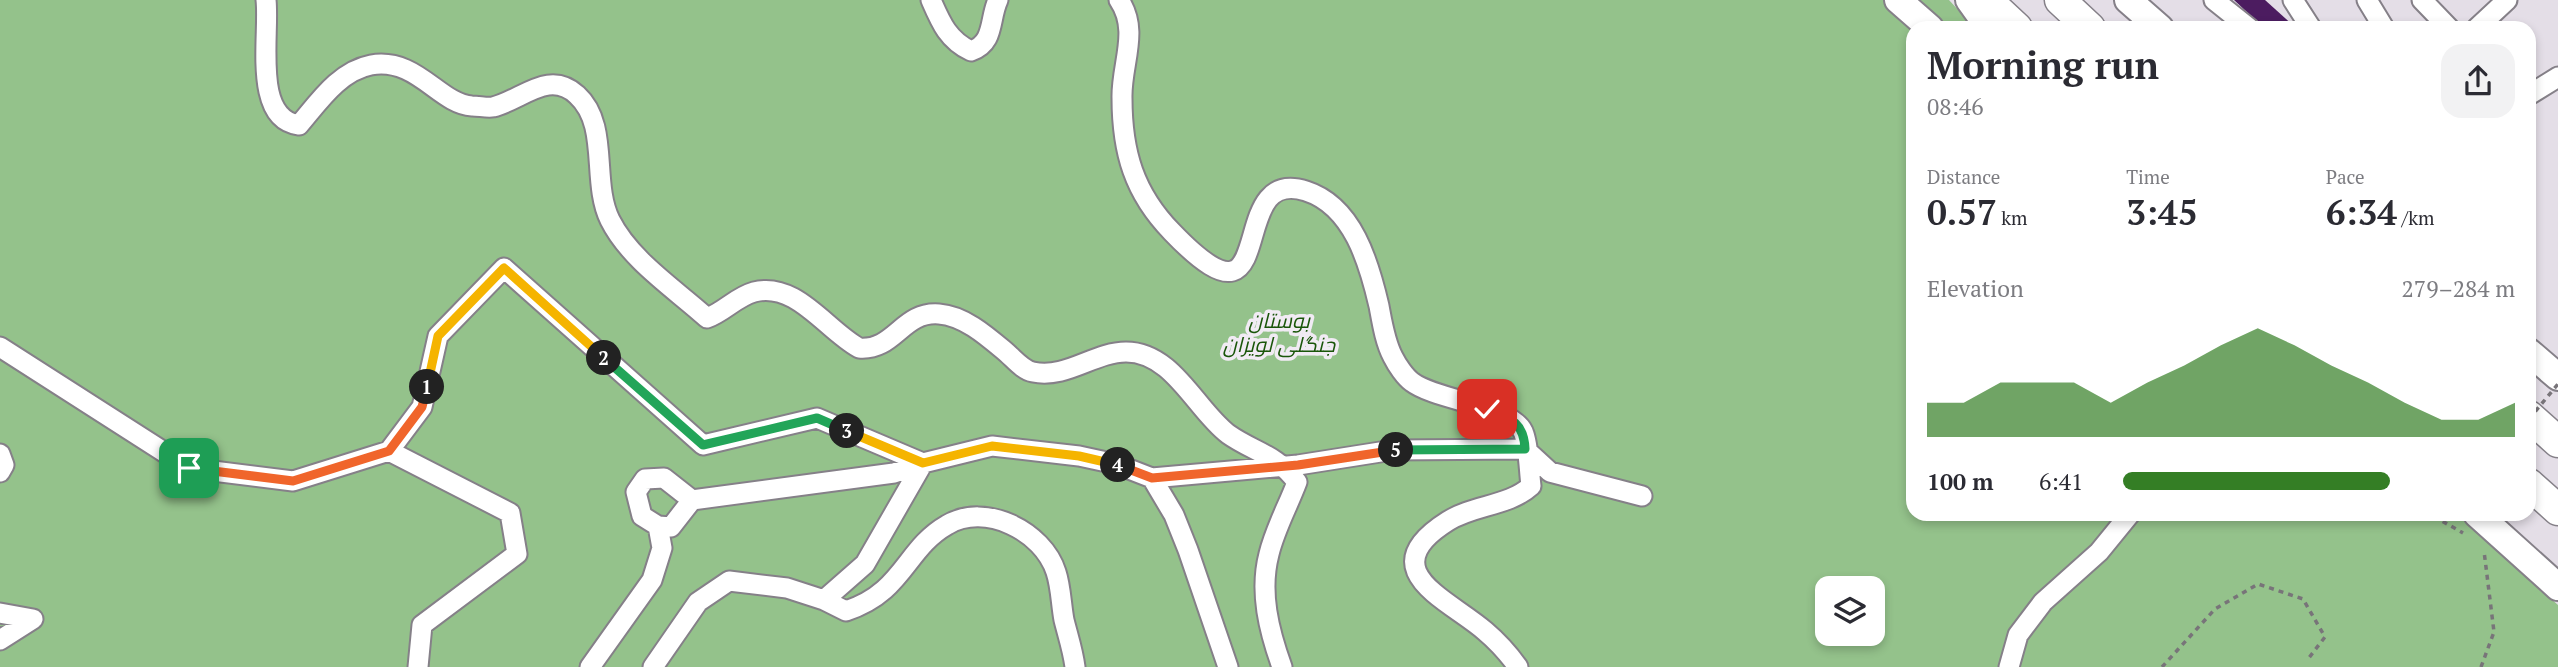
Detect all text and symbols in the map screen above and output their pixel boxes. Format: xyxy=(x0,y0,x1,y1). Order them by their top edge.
text: Morning run xyxy=(1927,40,2159,90)
button: share xyxy=(2441,44,2515,118)
text: 08:46 xyxy=(1927,91,1984,122)
text: Distance xyxy=(1927,164,2000,189)
text: Time xyxy=(2126,164,2170,189)
text: Pace xyxy=(2326,164,2365,189)
text: 0.57 xyxy=(1927,189,1997,235)
text: 3:45 xyxy=(2126,189,2198,235)
text: 6:34 xyxy=(2326,189,2397,235)
text: km xyxy=(1997,205,2028,230)
text: /km xyxy=(2397,205,2434,230)
text: Elevation xyxy=(1927,273,2024,304)
text: 279–284 m xyxy=(2402,273,2515,304)
park label: بوستان جنگلی لویزان xyxy=(1223,306,1336,358)
pin: 2 xyxy=(586,340,622,376)
text: 2 xyxy=(598,345,609,370)
pin: 1 xyxy=(410,370,444,404)
text: 1 xyxy=(421,374,432,399)
pin xyxy=(1457,379,1517,439)
icon: check xyxy=(1468,390,1506,428)
pin: 3 xyxy=(830,414,864,448)
text: 3 xyxy=(841,418,852,443)
pin: 5 xyxy=(1378,433,1414,468)
text: 5 xyxy=(1390,437,1401,462)
pin xyxy=(159,438,219,498)
pin: 4 xyxy=(1100,448,1136,482)
icon: arrive xyxy=(170,449,208,487)
text: 4 xyxy=(1112,452,1123,477)
text: 100 m xyxy=(1927,466,1993,497)
text: 6:41 xyxy=(2039,466,2083,497)
map controls xyxy=(1815,576,1885,646)
button: layers xyxy=(1815,576,1885,646)

